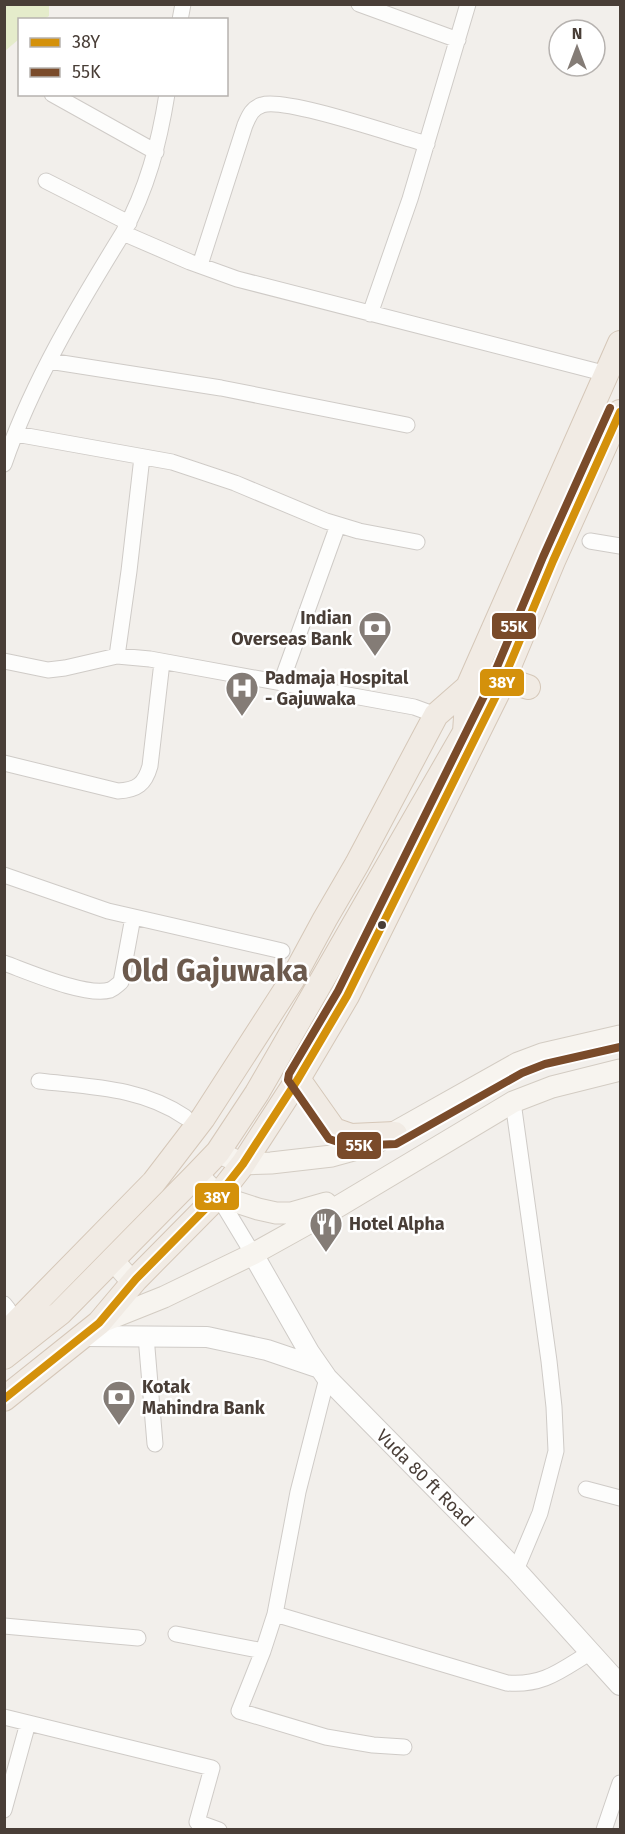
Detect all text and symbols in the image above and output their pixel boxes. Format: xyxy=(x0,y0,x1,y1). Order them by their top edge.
legend xyxy=(18,18,228,96)
north arrow xyxy=(547,18,607,78)
text: N xyxy=(572,24,582,43)
text: 38Y xyxy=(72,31,100,53)
text: 55K xyxy=(72,61,101,83)
place label: Indian Overseas Bank xyxy=(231,607,353,650)
bank icon: Indian Overseas Bank xyxy=(357,610,393,657)
line badge: 55K xyxy=(491,612,537,640)
text: 55K xyxy=(500,617,528,636)
place label: Padmaja Hospital - Gajuwaka xyxy=(265,667,409,710)
line badge: 38Y xyxy=(479,668,525,697)
hospital icon: Padmaja Hospital - Gajuwaka xyxy=(224,670,260,717)
text: 38Y xyxy=(488,673,516,692)
unlabelled marker xyxy=(376,919,388,931)
district label: Old Gajuwaka xyxy=(122,953,308,989)
line badge: 55K xyxy=(336,1131,382,1160)
text: 55K xyxy=(345,1136,373,1155)
line badge: 38Y xyxy=(194,1182,240,1211)
text: 38Y xyxy=(203,1188,231,1207)
restaurant icon: Hotel Alpha xyxy=(308,1206,344,1253)
place label: Hotel Alpha xyxy=(349,1213,445,1235)
place label: Kotak Mahindra Bank xyxy=(142,1376,266,1419)
bank icon: Kotak Mahindra Bank xyxy=(101,1379,137,1426)
street label: Vuda 80 ft Road xyxy=(372,1425,478,1531)

